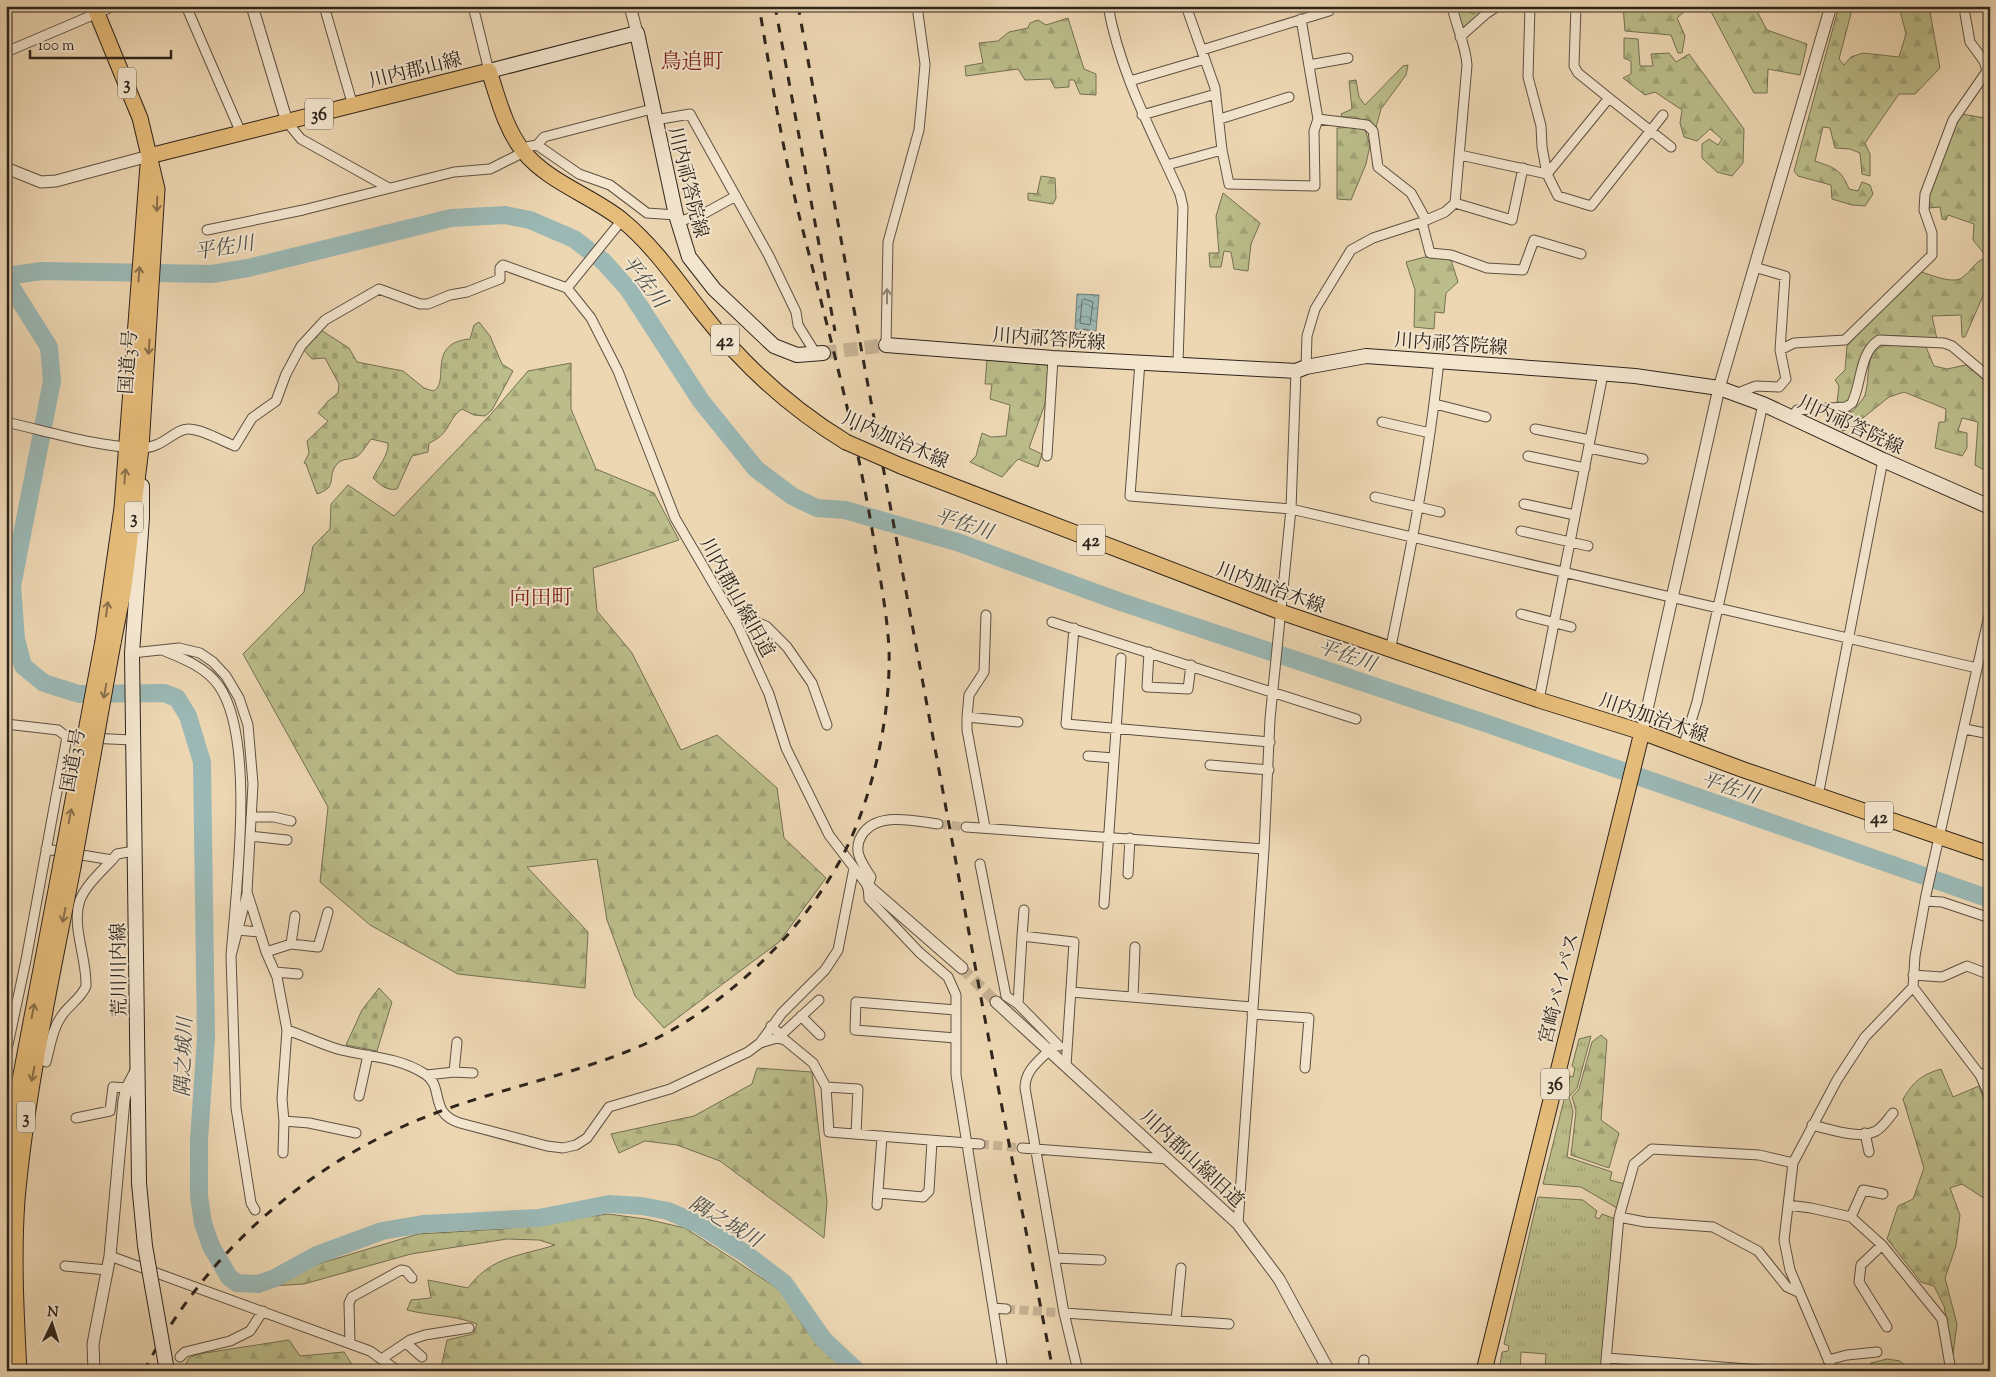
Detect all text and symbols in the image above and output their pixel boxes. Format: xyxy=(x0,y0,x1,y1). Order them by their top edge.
scale bar xyxy=(30,28,171,60)
text: 100 m xyxy=(38,36,75,57)
street label: 川内郡山線 xyxy=(366,47,465,96)
district label: 鳥追町 xyxy=(661,48,724,78)
road number: 3 xyxy=(118,68,136,99)
road number: 36 xyxy=(305,98,333,130)
street label: 川内祁答院線 xyxy=(660,124,713,241)
one-way arrow xyxy=(152,195,161,211)
water label: 平佐川 xyxy=(192,230,258,268)
water label: 平佐川 xyxy=(613,250,674,317)
one-way arrow xyxy=(134,266,143,282)
one-way arrow xyxy=(882,288,892,304)
street label: 川内祁答院線 xyxy=(991,323,1107,358)
road number: 42 xyxy=(711,324,739,356)
street label: 川内祁答院線 xyxy=(1393,328,1509,363)
street label: 国道3号 xyxy=(114,329,145,395)
one-way arrow xyxy=(144,339,153,355)
street label: 川内祁答院線 xyxy=(1793,390,1907,463)
street label: 川内加治木線 xyxy=(837,406,953,477)
one-way arrow xyxy=(120,468,129,484)
road number: 3 xyxy=(125,502,143,532)
water label: 平佐川 xyxy=(930,502,998,549)
road number: 42 xyxy=(1077,524,1105,556)
street label: 川内郡山線旧道 xyxy=(692,533,780,663)
street label: 川内加治木線 xyxy=(1212,557,1328,622)
district label: 向田町 xyxy=(510,584,573,614)
one-way arrow xyxy=(102,601,112,617)
water label: 平佐川 xyxy=(1313,634,1381,681)
one-way arrow xyxy=(99,683,109,699)
street label: 川内加治木線 xyxy=(1595,688,1711,751)
street label: 国道3号 xyxy=(56,726,93,795)
water label: 平佐川 xyxy=(1696,766,1764,813)
road number: 42 xyxy=(1865,802,1893,832)
one-way arrow xyxy=(65,809,75,825)
one-way arrow xyxy=(58,906,68,922)
street label: 荒川川内線 xyxy=(106,922,135,1018)
street label: 宮崎バイパス xyxy=(1534,930,1587,1047)
one-way arrow xyxy=(28,1003,38,1019)
water label: 隅之城川 xyxy=(170,1015,201,1098)
one-way arrow xyxy=(28,1066,37,1082)
road number: 36 xyxy=(1541,1068,1569,1100)
road number: 3 xyxy=(17,1102,35,1132)
street label: 川内郡山線旧道 xyxy=(1133,1105,1249,1215)
water label: 隅之城川 xyxy=(683,1190,768,1257)
north arrow xyxy=(28,1300,78,1350)
text: N xyxy=(46,1303,59,1323)

